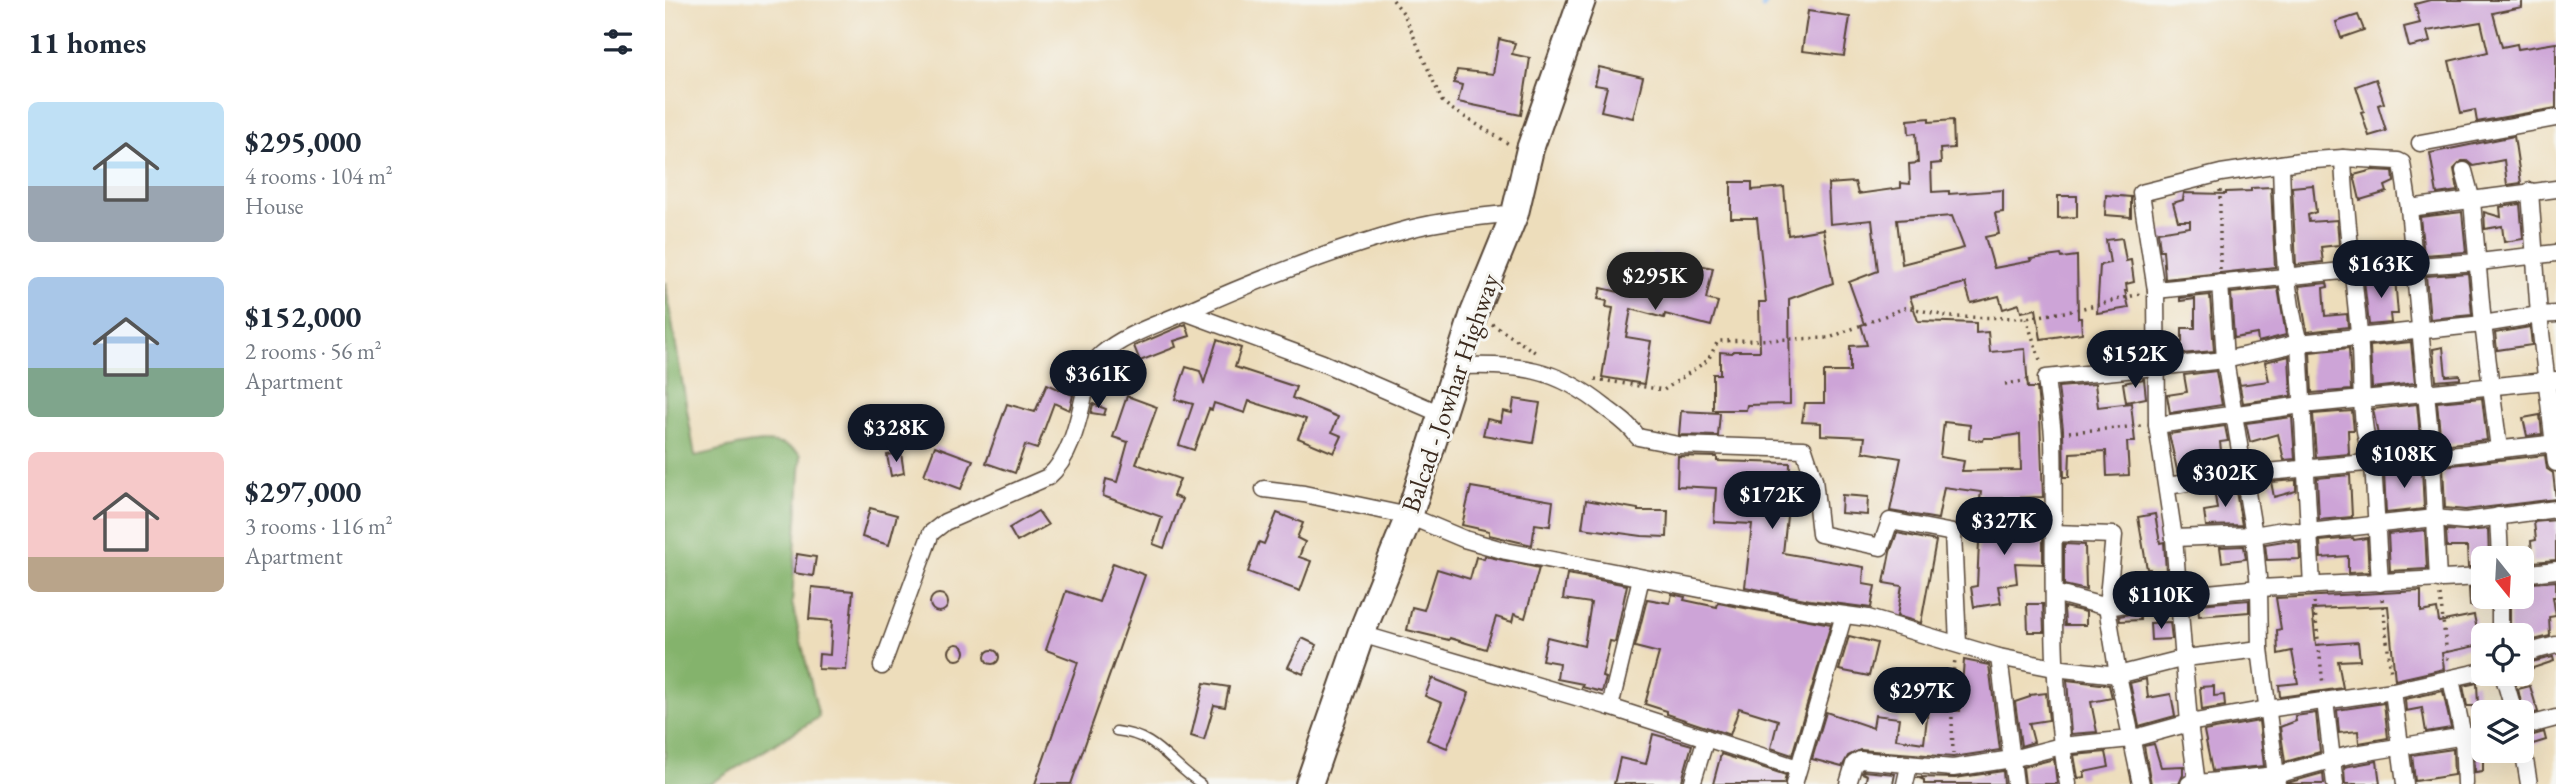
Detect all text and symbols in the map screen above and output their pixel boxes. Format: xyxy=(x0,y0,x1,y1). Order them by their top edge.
text: 11 homes xyxy=(28,23,146,62)
icon: filters xyxy=(599,23,637,61)
text: $295,000 xyxy=(245,122,361,161)
icon: home xyxy=(84,130,168,214)
text: 4 rooms · 104 m² xyxy=(245,161,393,191)
text: House xyxy=(245,191,304,221)
pin: $163K xyxy=(2332,240,2430,300)
text: $163K xyxy=(2349,248,2413,278)
pin: $295K xyxy=(1606,252,1704,312)
text: $295K xyxy=(1623,260,1687,290)
street label: Balcad - Jowhar Highway xyxy=(1393,269,1507,517)
text: $152,000 xyxy=(245,297,361,336)
icon: home xyxy=(84,305,168,389)
pin: $152K xyxy=(2086,330,2184,390)
text: 2 rooms · 56 m² xyxy=(245,336,382,366)
text: $152K xyxy=(2103,338,2167,368)
pin: $361K xyxy=(1049,350,1147,410)
text: $361K xyxy=(1066,358,1130,388)
text: Apartment xyxy=(245,366,343,396)
pin: $328K xyxy=(847,405,945,464)
text: $328K xyxy=(864,412,928,442)
pin: $108K xyxy=(2355,430,2453,490)
text: $108K xyxy=(2372,438,2436,468)
pin: $302K xyxy=(2176,449,2274,509)
text: $302K xyxy=(2193,457,2257,487)
text: $297,000 xyxy=(245,472,361,511)
pin: $172K xyxy=(1723,472,1821,531)
text: $172K xyxy=(1740,479,1804,509)
icon: home xyxy=(84,480,168,564)
pin: $327K xyxy=(1955,498,2053,557)
text: $327K xyxy=(1972,505,2036,535)
text: 3 rooms · 116 m² xyxy=(245,511,393,541)
text: Apartment xyxy=(245,541,343,571)
north arrow xyxy=(2471,546,2534,609)
map controls xyxy=(2471,546,2534,763)
pin: $110K xyxy=(2112,572,2210,631)
text: $110K xyxy=(2129,579,2193,609)
button: locate xyxy=(2471,623,2534,686)
pin: $297K xyxy=(1873,668,1971,727)
text: $297K xyxy=(1890,675,1954,705)
button: layers xyxy=(2471,700,2534,763)

